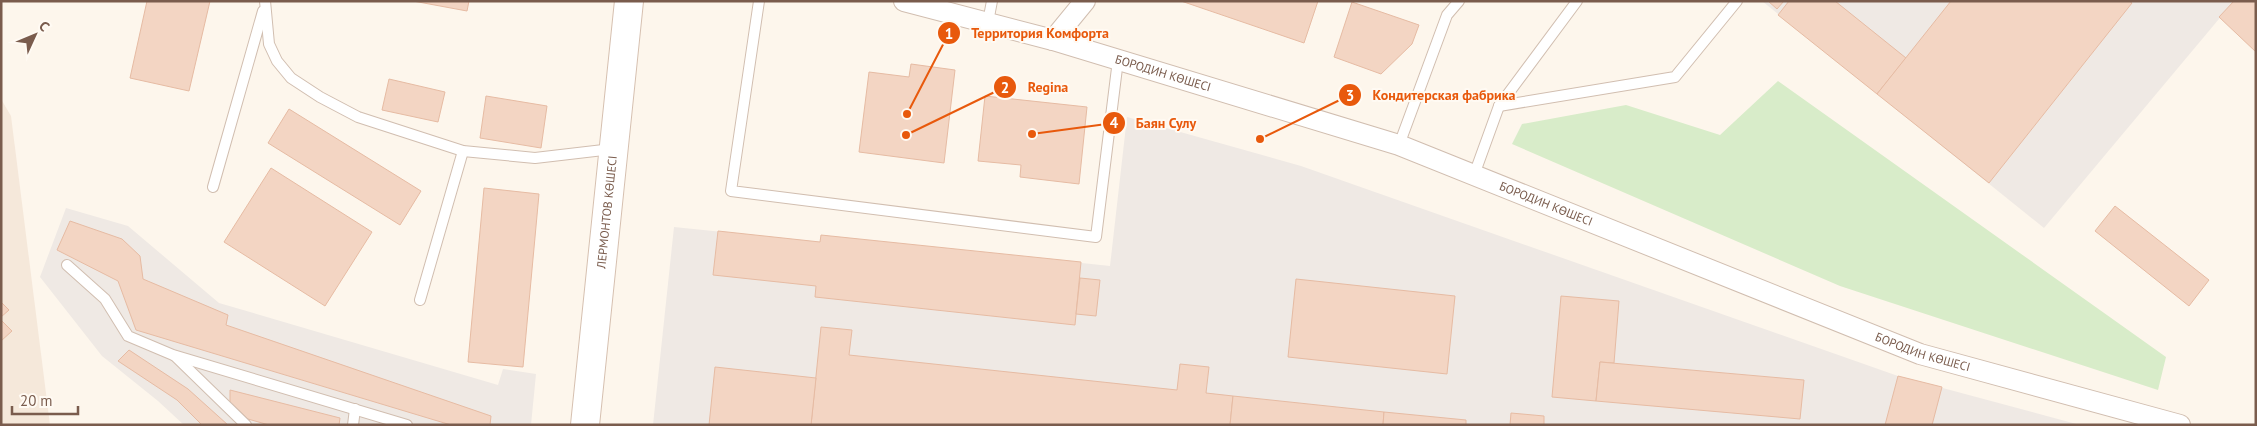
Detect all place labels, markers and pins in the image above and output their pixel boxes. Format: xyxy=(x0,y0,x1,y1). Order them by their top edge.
callout: Территория Комфорта xyxy=(936,19,1119,48)
callout: Regina xyxy=(992,73,1078,102)
callout: Кондитерская фабрика xyxy=(1337,81,1525,110)
callout: Баян Сулу xyxy=(1101,109,1207,138)

